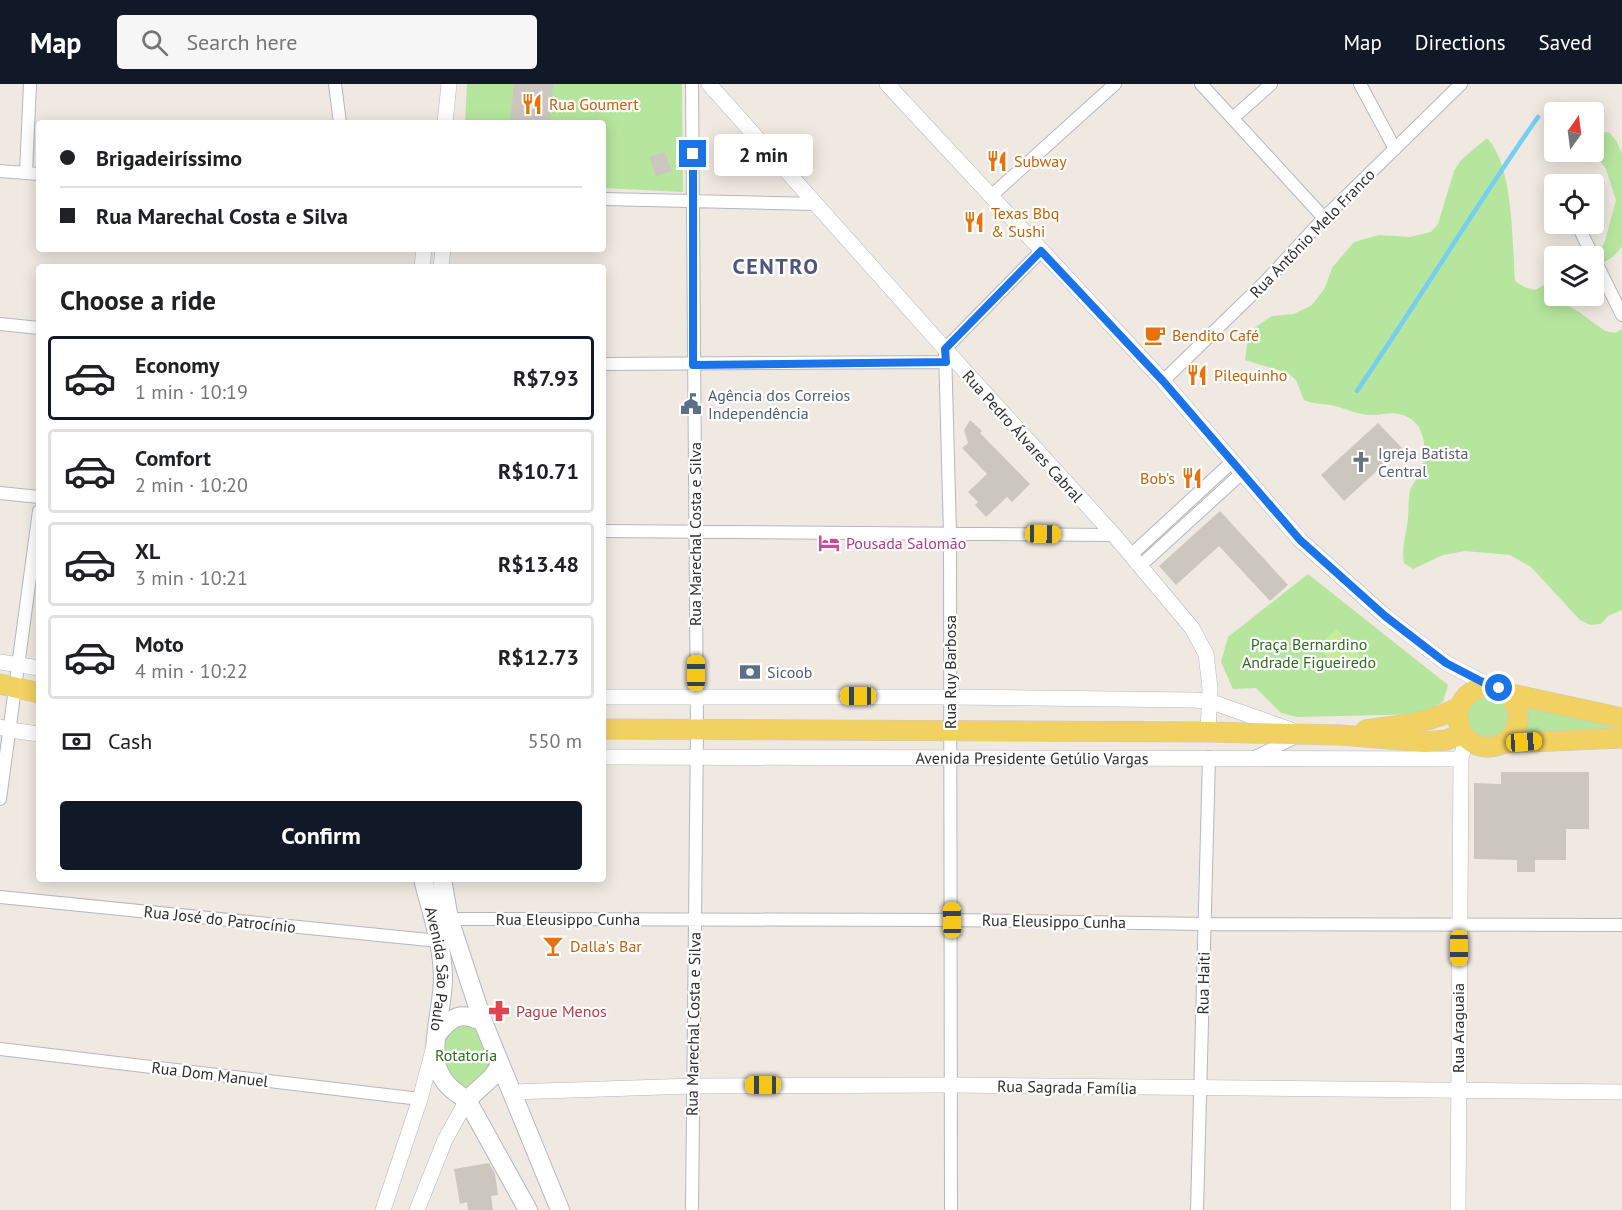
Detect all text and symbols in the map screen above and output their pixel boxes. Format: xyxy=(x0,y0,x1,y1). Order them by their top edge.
search box xyxy=(117,15,537,69)
text: Map xyxy=(30,24,81,61)
icon: search xyxy=(138,26,171,59)
text: Search here xyxy=(186,28,297,56)
text: Map xyxy=(1343,29,1382,56)
text: Directions xyxy=(1415,29,1506,56)
text: Saved xyxy=(1539,29,1592,56)
restaurant icon: Rua Goumert xyxy=(520,92,544,116)
place label: Rua Goumert xyxy=(549,94,639,114)
north arrow xyxy=(1544,102,1604,162)
map controls xyxy=(1544,102,1604,306)
callout: 2 min xyxy=(714,133,813,175)
route end xyxy=(679,140,706,167)
text: 2 min xyxy=(739,142,788,168)
text: Brigadeiríssimo xyxy=(96,144,242,172)
restaurant icon: Subway xyxy=(985,149,1009,173)
place label: Subway xyxy=(1014,151,1067,171)
street label: Rua Antônio Melo Franco xyxy=(1245,164,1379,302)
button: locate xyxy=(1544,174,1604,234)
text: Rua Marechal Costa e Silva xyxy=(96,202,348,230)
place label: Texas Bbq & Sushi xyxy=(991,203,1059,241)
restaurant icon: Texas Bbq & Sushi xyxy=(962,210,986,234)
button: layers xyxy=(1544,246,1604,306)
district label: CENTRO xyxy=(733,252,820,280)
text: Choose a ride xyxy=(60,283,216,317)
cafe icon: Bendito Café xyxy=(1143,323,1167,347)
place label: Bendito Café xyxy=(1172,325,1259,345)
icon: car xyxy=(63,351,117,405)
text: Economy xyxy=(135,351,219,379)
restaurant icon: Pilequinho xyxy=(1185,363,1209,387)
text: R$7.93 xyxy=(513,364,579,392)
place label: Pilequinho xyxy=(1214,365,1287,385)
street label: Rua Pedro Álvares Cabral xyxy=(958,366,1088,506)
text: 1 min · 10:19 xyxy=(135,379,248,405)
place label: Agência dos Correios Independência xyxy=(708,385,851,423)
public building icon: Agência dos Correios Independência xyxy=(679,392,703,416)
street label: Rua Marechal Costa e Silva xyxy=(685,442,705,626)
place label: Igreja Batista Central xyxy=(1378,443,1468,481)
icon: car xyxy=(63,444,117,498)
text: Comfort xyxy=(135,444,211,472)
church icon: Igreja Batista Central xyxy=(1349,450,1373,474)
text: R$10.71 xyxy=(498,457,579,485)
restaurant icon: Bob's xyxy=(1180,466,1204,490)
place label: Bob's xyxy=(1140,468,1175,488)
text: 2 min · 10:20 xyxy=(135,472,248,498)
car xyxy=(1025,525,1061,543)
hotel icon: Pousada Salomão xyxy=(817,531,841,555)
place label: Pousada Salomão xyxy=(846,533,966,553)
icon: car xyxy=(63,537,117,591)
text: XL xyxy=(135,537,160,565)
text: R$13.48 xyxy=(498,550,579,578)
text: 3 min · 10:21 xyxy=(135,565,248,591)
street label: Rua Ruy Barbosa xyxy=(940,615,960,729)
icon: car xyxy=(63,630,117,684)
text: Moto xyxy=(135,630,184,658)
park label: Praça Bernardino Andrade Figueiredo xyxy=(1242,634,1376,672)
text: R$12.73 xyxy=(498,643,579,671)
car xyxy=(687,655,705,691)
text: 4 min · 10:22 xyxy=(135,658,248,684)
bank icon: Sicoob xyxy=(738,660,762,684)
place label: Sicoob xyxy=(767,662,812,682)
route start xyxy=(1485,674,1512,701)
car xyxy=(840,687,876,705)
icon: cash xyxy=(60,725,93,758)
text: Cash xyxy=(108,727,152,755)
text: 550 m xyxy=(528,728,582,754)
car xyxy=(1505,732,1543,752)
street label: Avenida Presidente Getúlio Vargas xyxy=(916,748,1149,768)
button: Confirm xyxy=(60,801,582,870)
street label: Rua José do Patrocínio xyxy=(143,901,297,937)
car xyxy=(943,902,961,938)
street label: Avenida São Paulo xyxy=(421,904,453,1033)
street label: Rua Eleusippo Cunha xyxy=(496,909,640,929)
street label: Rua Eleusippo Cunha xyxy=(982,910,1126,932)
car xyxy=(1450,930,1468,966)
street label: Rua Marechal Costa e Silva xyxy=(681,932,705,1116)
bar icon: Dalla's Bar xyxy=(541,934,565,958)
place label: Dalla's Bar xyxy=(570,936,642,956)
street label: Rua Haiti xyxy=(1192,951,1214,1015)
street label: Rua Araguaia xyxy=(1448,983,1468,1073)
pharmacy icon: Pague Menos xyxy=(487,999,511,1023)
place label: Pague Menos xyxy=(516,1001,607,1021)
park label: Rotatoria xyxy=(435,1045,497,1065)
street label: Rua Dom Manuel xyxy=(151,1057,270,1091)
car xyxy=(745,1076,781,1094)
street label: Rua Sagrada Família xyxy=(997,1076,1137,1098)

